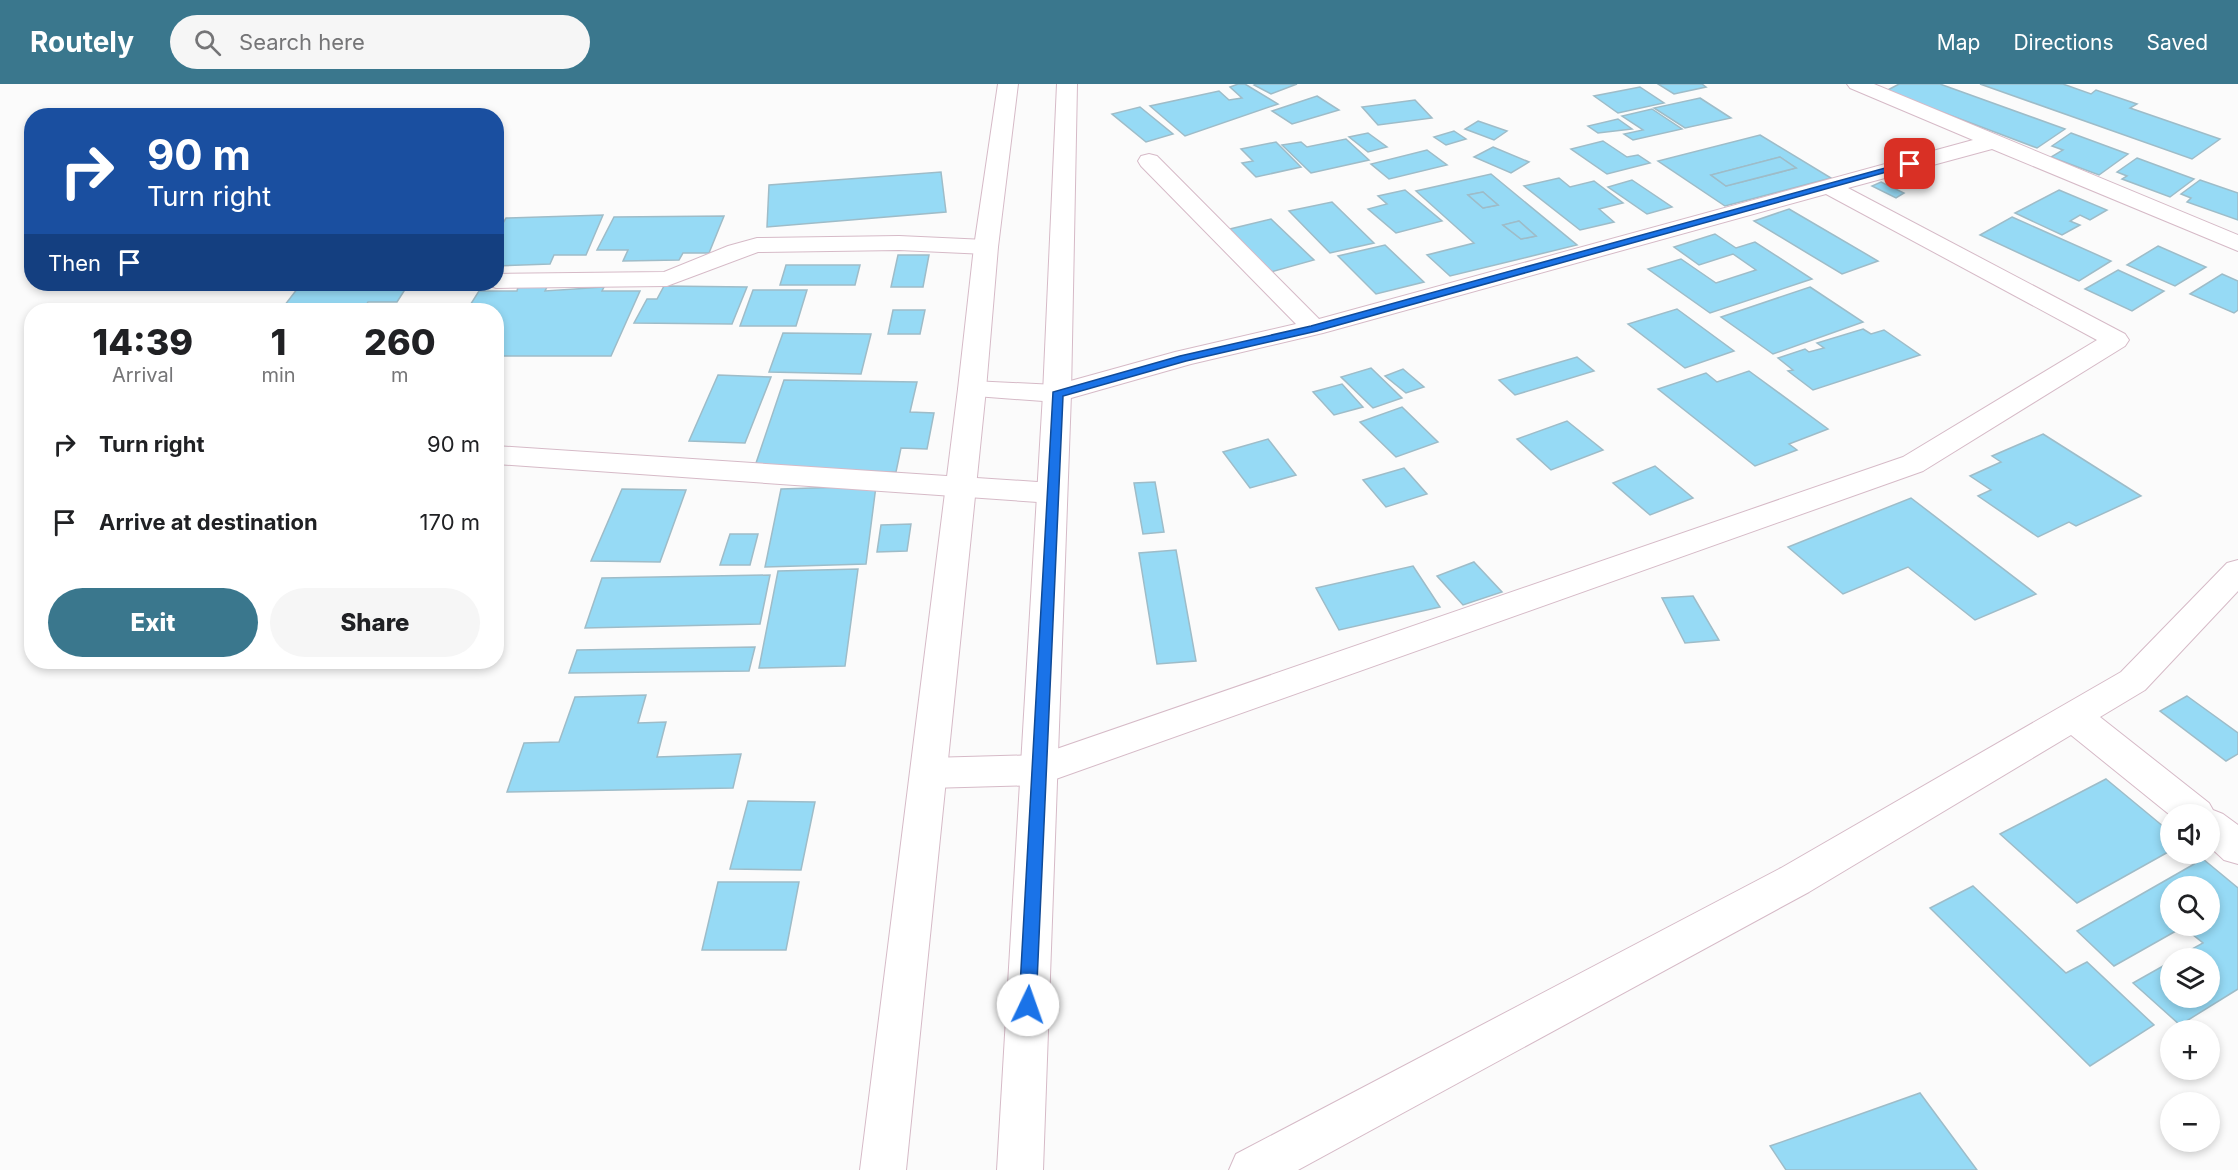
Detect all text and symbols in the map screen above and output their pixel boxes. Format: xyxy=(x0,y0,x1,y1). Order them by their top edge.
search box xyxy=(170,15,590,69)
text: Routely xyxy=(30,25,134,59)
icon: search xyxy=(191,26,224,59)
text: Search here xyxy=(239,29,365,55)
text: Map xyxy=(1937,30,1980,55)
text: Directions xyxy=(2013,30,2114,55)
text: Saved xyxy=(2147,30,2208,55)
text: 90 m xyxy=(147,129,251,180)
icon: right xyxy=(48,132,126,210)
pin xyxy=(1884,138,1935,189)
icon: arrive xyxy=(1893,147,1926,180)
text: Turn right xyxy=(147,180,271,213)
icon: arrive xyxy=(113,246,146,279)
text: Then xyxy=(48,250,101,276)
text: 14:39 xyxy=(92,320,193,364)
text: 1 xyxy=(271,320,286,364)
text: 260 xyxy=(364,320,436,364)
text: Arrival xyxy=(112,363,174,387)
text: min xyxy=(261,363,296,387)
text: m xyxy=(391,363,409,387)
icon: right xyxy=(48,428,81,461)
text: Turn right xyxy=(99,431,205,457)
text: 90 m xyxy=(427,431,480,457)
icon: arrive xyxy=(48,506,81,539)
text: Arrive at destination xyxy=(99,509,318,535)
text: 170 m xyxy=(420,509,480,535)
button: Exit xyxy=(48,588,258,657)
button: Share xyxy=(270,588,480,657)
map controls xyxy=(2160,804,2220,1152)
button: sound xyxy=(2160,804,2220,864)
button: search xyxy=(2160,876,2220,936)
button: layers xyxy=(2160,948,2220,1008)
position arrow xyxy=(996,973,1060,1037)
button: + xyxy=(2160,1020,2220,1080)
button: − xyxy=(2160,1092,2220,1152)

